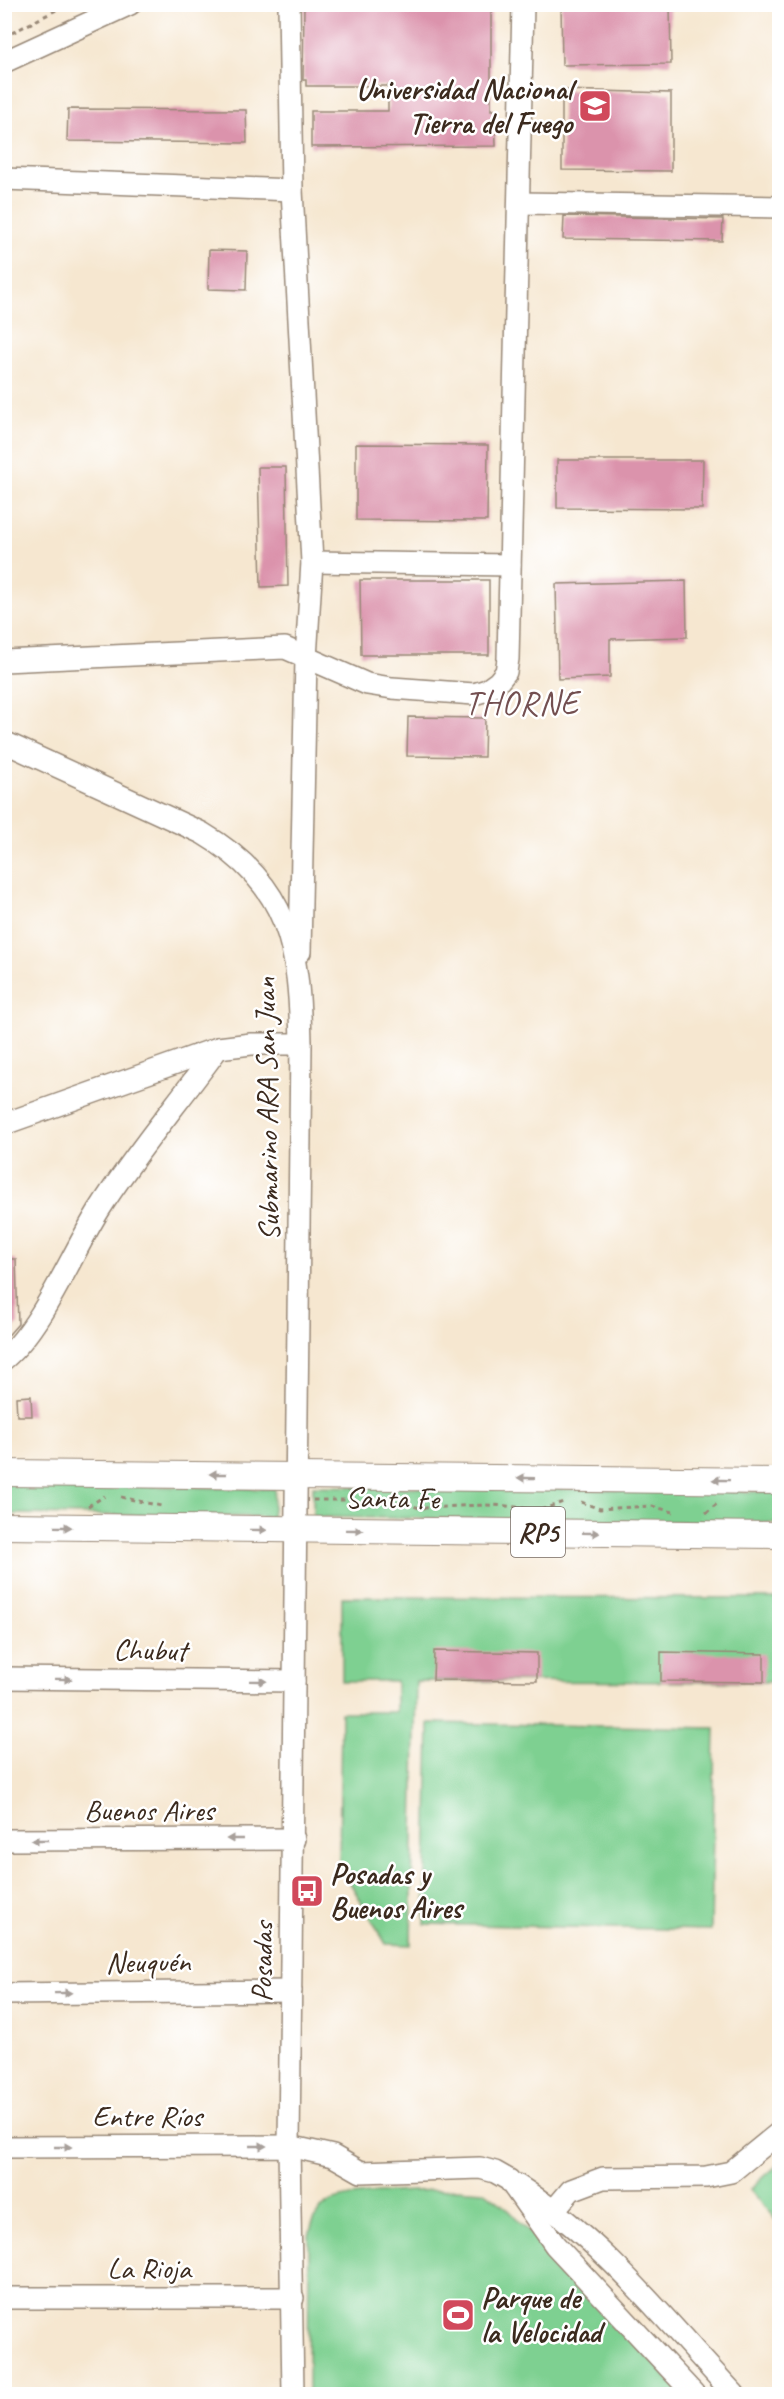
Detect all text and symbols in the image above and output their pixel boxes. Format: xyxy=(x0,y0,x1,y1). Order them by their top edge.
place label: Universidad Nacional Tierra del Fuego xyxy=(356,70,578,142)
school or university icon: Universidad Nacional Tierra del Fuego xyxy=(577,88,613,124)
district label: THORNE xyxy=(465,682,582,724)
street label: Submarino ARA San Juan xyxy=(246,976,288,1241)
one-way arrow xyxy=(208,1469,227,1479)
one-way arrow xyxy=(517,1473,536,1483)
one-way arrow xyxy=(712,1475,731,1485)
street label: Santa Fe xyxy=(345,1478,441,1518)
road number: RP5 xyxy=(511,1507,565,1557)
one-way arrow xyxy=(53,1522,72,1532)
one-way arrow xyxy=(248,1526,267,1535)
one-way arrow xyxy=(345,1526,364,1535)
one-way arrow xyxy=(582,1528,601,1538)
street label: Chubut xyxy=(113,1630,191,1670)
one-way arrow xyxy=(53,1674,72,1684)
one-way arrow xyxy=(248,1676,267,1686)
street label: Buenos Aires xyxy=(84,1791,217,1829)
one-way arrow xyxy=(226,1834,245,1844)
one-way arrow xyxy=(31,1835,50,1845)
place label: Posadas y Buenos Aires xyxy=(330,1855,465,1927)
bus stop icon: Posadas y Buenos Aires xyxy=(289,1873,325,1909)
street label: Posadas xyxy=(242,1919,282,2002)
street label: Neuquén xyxy=(105,1942,192,1982)
one-way arrow xyxy=(53,1988,72,1998)
street label: Entre Ríos xyxy=(92,2097,205,2135)
one-way arrow xyxy=(248,2141,267,2151)
one-way arrow xyxy=(53,2142,72,2152)
street label: La Rioja xyxy=(107,2249,193,2287)
place label: Parque de la Velocidad xyxy=(481,2279,606,2351)
sports icon: Parque de la Velocidad xyxy=(440,2297,476,2333)

